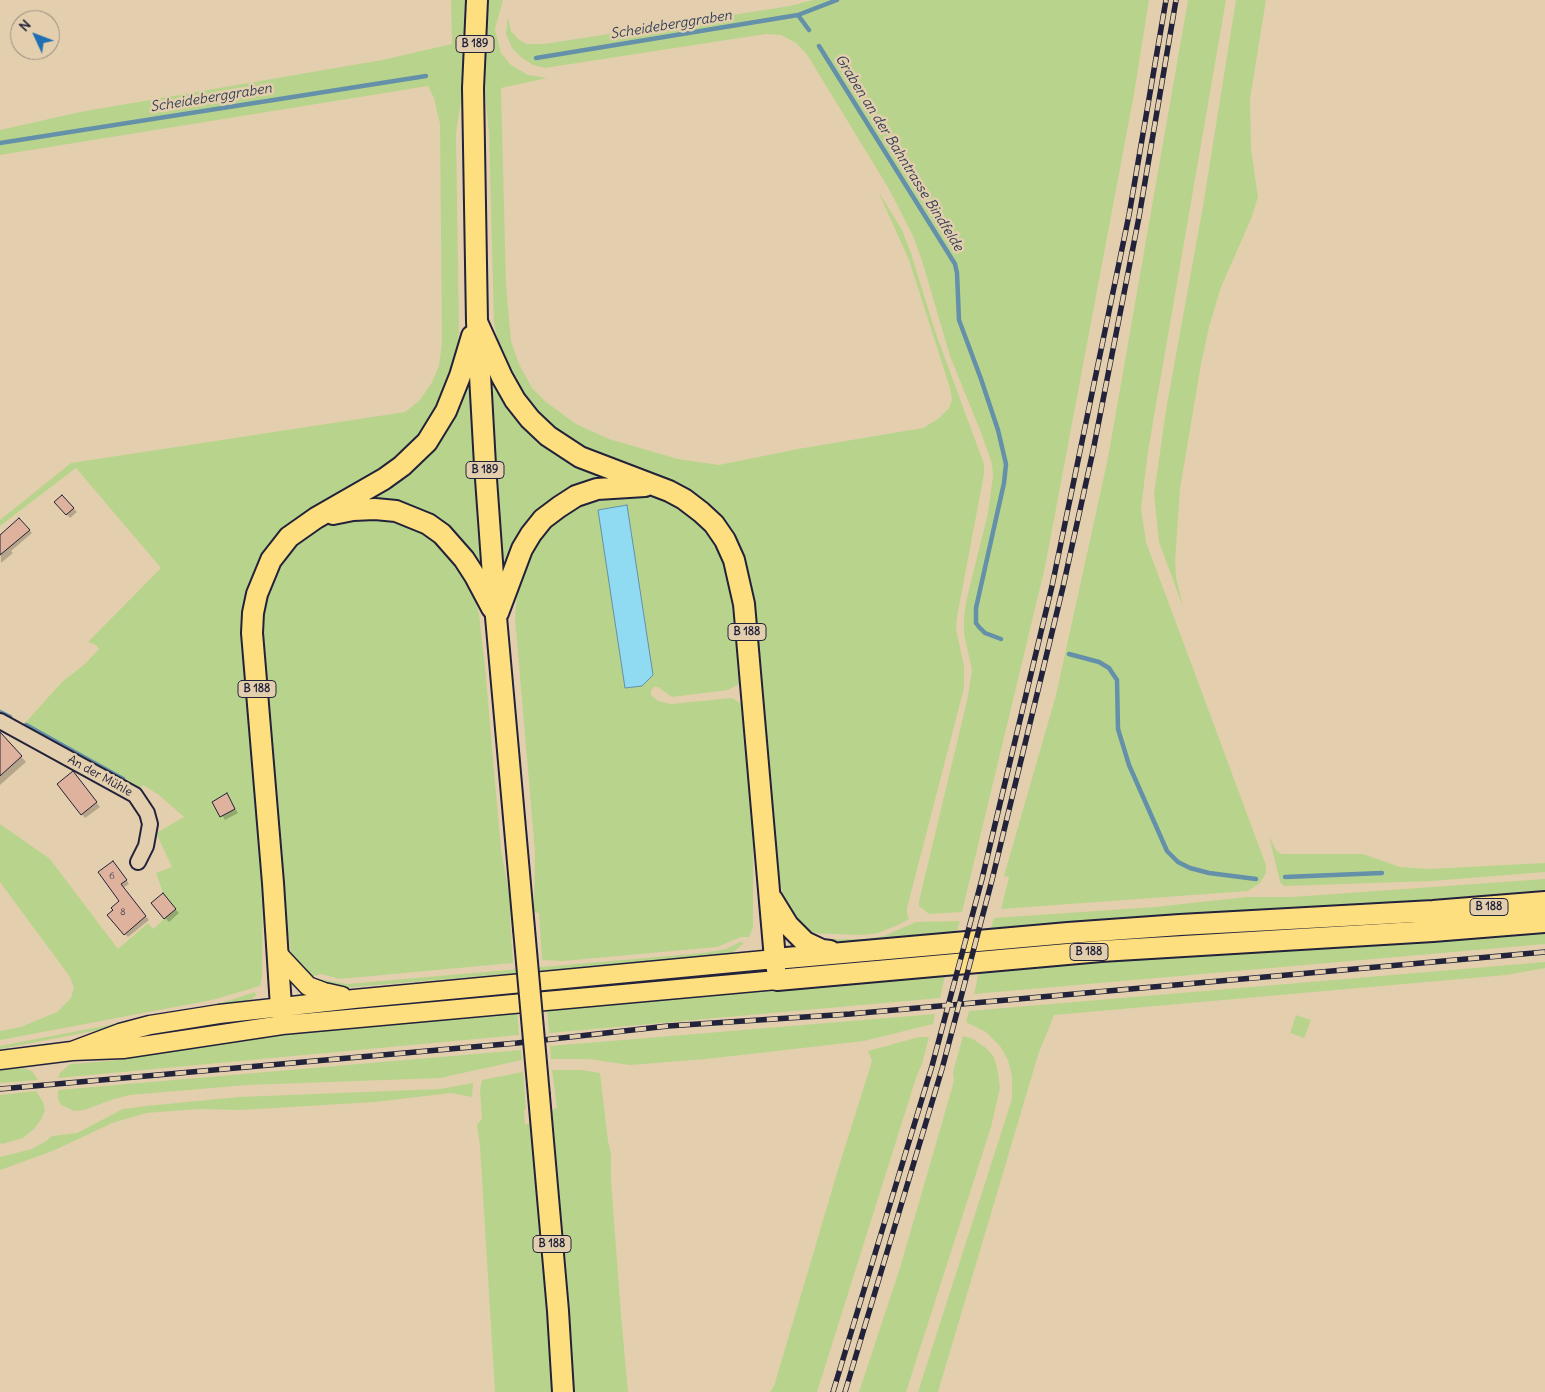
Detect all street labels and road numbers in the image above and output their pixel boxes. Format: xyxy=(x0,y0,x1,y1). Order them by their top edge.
road number: B 189 xyxy=(456,36,494,52)
road number: B 189 xyxy=(466,462,504,478)
road number: B 188 xyxy=(728,624,766,640)
road number: B 188 xyxy=(238,681,276,698)
street label: An der Mühle xyxy=(65,752,135,800)
road number: B 188 xyxy=(1470,899,1508,916)
road number: B 188 xyxy=(1070,944,1108,960)
road number: B 188 xyxy=(533,1236,571,1252)

